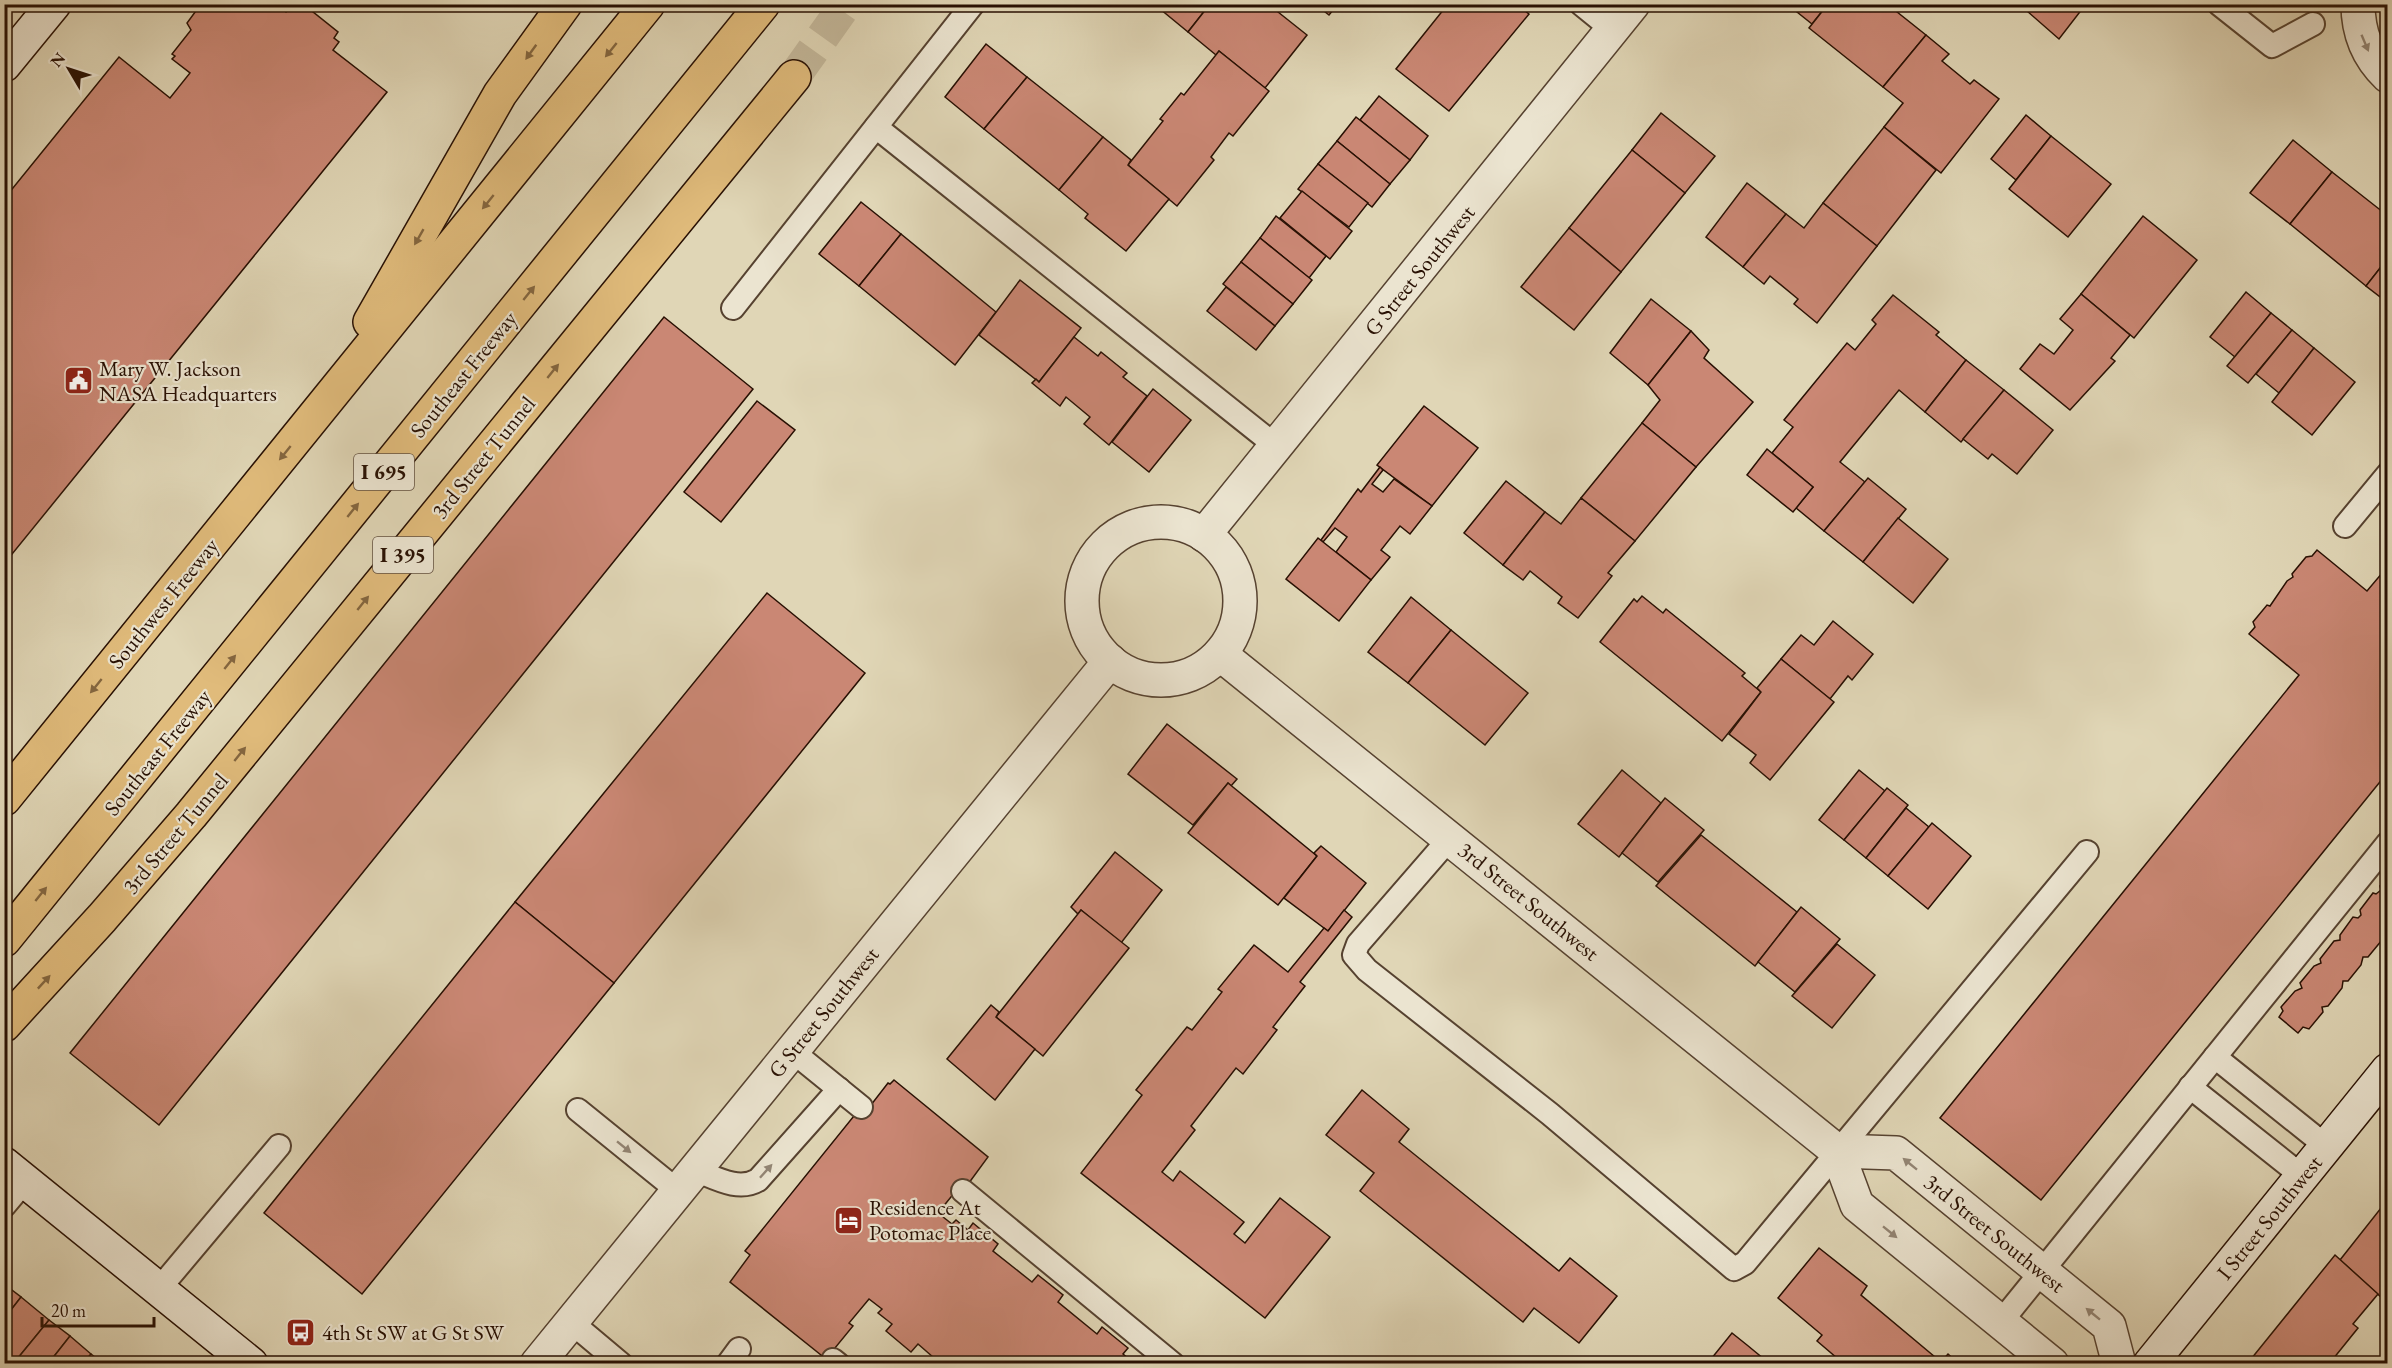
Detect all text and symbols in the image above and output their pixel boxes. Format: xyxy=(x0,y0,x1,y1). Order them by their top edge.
one-way arrow xyxy=(2360,35,2370,53)
north arrow xyxy=(39,39,99,99)
one-way arrow xyxy=(605,42,618,57)
one-way arrow xyxy=(525,44,537,59)
text: N xyxy=(45,48,70,72)
one-way arrow xyxy=(483,194,495,209)
street label: G Street Southwest xyxy=(1358,199,1481,342)
one-way arrow xyxy=(414,229,424,246)
one-way arrow xyxy=(522,286,535,301)
street label: Southeast Freeway xyxy=(403,305,524,444)
place label: Mary W. Jackson NASA Headquarters xyxy=(99,354,277,408)
one-way arrow xyxy=(547,363,560,379)
public building icon: Mary W. Jackson NASA Headquarters xyxy=(62,365,94,397)
street label: 3rd Street Tunnel xyxy=(425,390,542,525)
one-way arrow xyxy=(279,445,292,460)
road number: I 695 xyxy=(354,454,414,490)
one-way arrow xyxy=(347,502,360,518)
street label: Southwest Freeway xyxy=(102,532,225,675)
road number: I 395 xyxy=(373,537,433,573)
one-way arrow xyxy=(357,596,369,611)
one-way arrow xyxy=(224,654,236,669)
one-way arrow xyxy=(90,678,103,694)
street label: Southeast Freeway xyxy=(97,683,218,822)
one-way arrow xyxy=(233,747,246,762)
street label: 3rd Street Tunnel xyxy=(116,767,235,900)
street label: 3rd Street Southwest xyxy=(1452,835,1605,967)
one-way arrow xyxy=(35,887,47,902)
street label: G Street Southwest xyxy=(762,941,885,1084)
one-way arrow xyxy=(37,974,51,989)
one-way arrow xyxy=(616,1140,631,1152)
street label: I Street Southwest xyxy=(2210,1149,2329,1286)
one-way arrow xyxy=(1902,1158,1917,1171)
one-way arrow xyxy=(759,1164,772,1179)
street label: 3rd Street Southwest xyxy=(1918,1167,2071,1299)
place label: Residence At Potomac Place xyxy=(869,1193,992,1247)
hotel icon: Residence At Potomac Place xyxy=(832,1204,864,1236)
one-way arrow xyxy=(1882,1226,1898,1239)
scale bar xyxy=(42,1290,154,1328)
text: 20 m xyxy=(51,1299,86,1322)
one-way arrow xyxy=(2086,1308,2101,1320)
bus stop icon: 4th St SW at G St SW xyxy=(285,1316,317,1348)
place label: 4th St SW at G St SW xyxy=(322,1318,505,1347)

